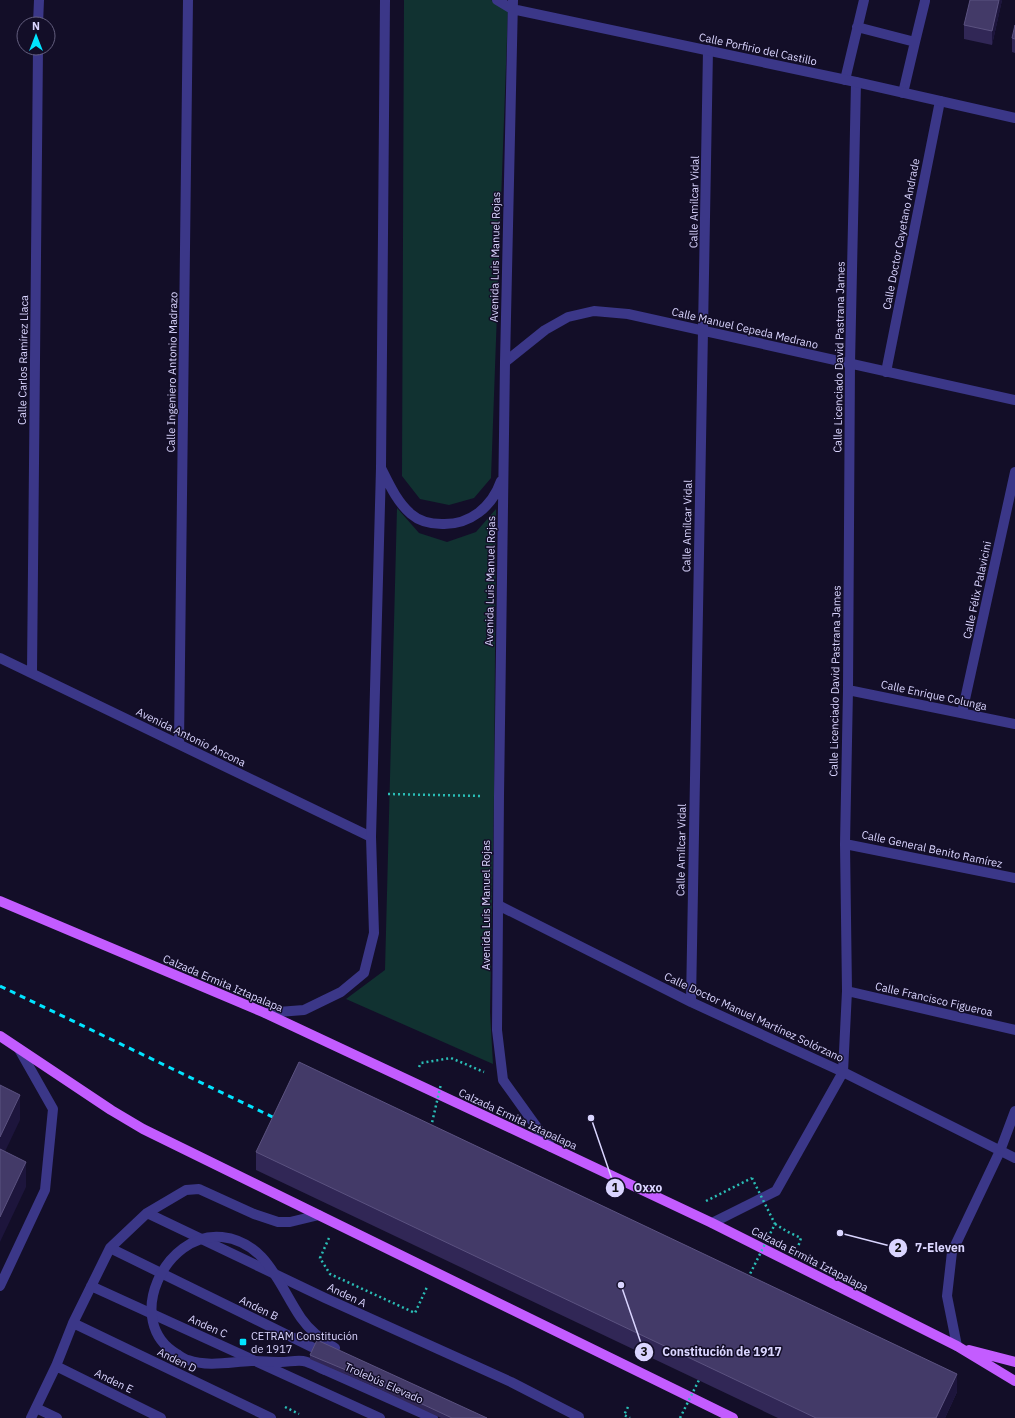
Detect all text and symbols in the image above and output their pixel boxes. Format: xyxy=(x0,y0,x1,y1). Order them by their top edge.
north arrow xyxy=(16,16,56,56)
text: N xyxy=(32,19,40,33)
street label: Calle Porfirio del Castillo xyxy=(698,30,818,68)
street label: Calle Amílcar Vidal xyxy=(686,156,702,248)
street label: Calle Doctor Cayetano Andrade xyxy=(879,157,923,311)
street label: Avenida Luis Manuel Rojas xyxy=(487,192,503,322)
street label: Calle Licenciado David Pastrana James xyxy=(830,261,848,453)
street label: Calle Ingeniero Antonio Madrazo xyxy=(164,292,180,452)
street label: Calle Carlos Ramírez Llaca xyxy=(15,295,31,425)
street label: Calle Manuel Cepeda Medrano xyxy=(670,304,820,352)
street label: Calle Amílcar Vidal xyxy=(679,480,695,572)
street label: Avenida Luis Manuel Rojas xyxy=(482,516,498,646)
street label: Calle Félix Palavicini xyxy=(960,540,994,640)
street label: Calle Licenciado David Pastrana James xyxy=(826,585,844,777)
street label: Calle Enrique Colunga xyxy=(880,677,988,713)
street label: Avenida Antonio Ancona xyxy=(134,704,248,770)
street label: Calle Amílcar Vidal xyxy=(673,804,689,896)
street label: Calle General Benito Ramírez xyxy=(860,827,1004,871)
street label: Avenida Luis Manuel Rojas xyxy=(479,840,493,970)
street label: Calzada Ermita Iztapalapa xyxy=(161,951,285,1015)
street label: Calle Doctor Manuel Martínez Solórzano xyxy=(662,969,846,1065)
street label: Calle Francisco Figueroa xyxy=(874,979,994,1019)
street label: Calzada Ermita Iztapalapa xyxy=(456,1085,580,1153)
callout: Oxxo xyxy=(605,1176,670,1200)
text: 1 xyxy=(611,1180,619,1195)
text: Oxxo xyxy=(634,1180,663,1195)
street label: Calzada Ermita Iztapalapa xyxy=(749,1223,871,1295)
callout: 7-Eleven xyxy=(888,1236,973,1260)
text: 2 xyxy=(894,1240,902,1255)
text: 7-Eleven xyxy=(915,1240,965,1255)
street label: Anden A xyxy=(325,1280,369,1310)
street label: Anden B xyxy=(237,1293,281,1323)
street label: Anden C xyxy=(186,1311,230,1341)
place label: CETRAM Constitución de 1917 xyxy=(251,1329,358,1356)
marker: CETRAM Constitución de 1917 xyxy=(238,1337,248,1347)
callout: Constitución de 1917 xyxy=(634,1340,790,1364)
text: 3 xyxy=(640,1344,648,1359)
text: Constitución de 1917 xyxy=(662,1344,782,1359)
street label: Anden D xyxy=(155,1345,199,1375)
street label: Trolebús Elevado xyxy=(342,1359,426,1407)
street label: Anden E xyxy=(93,1366,135,1396)

